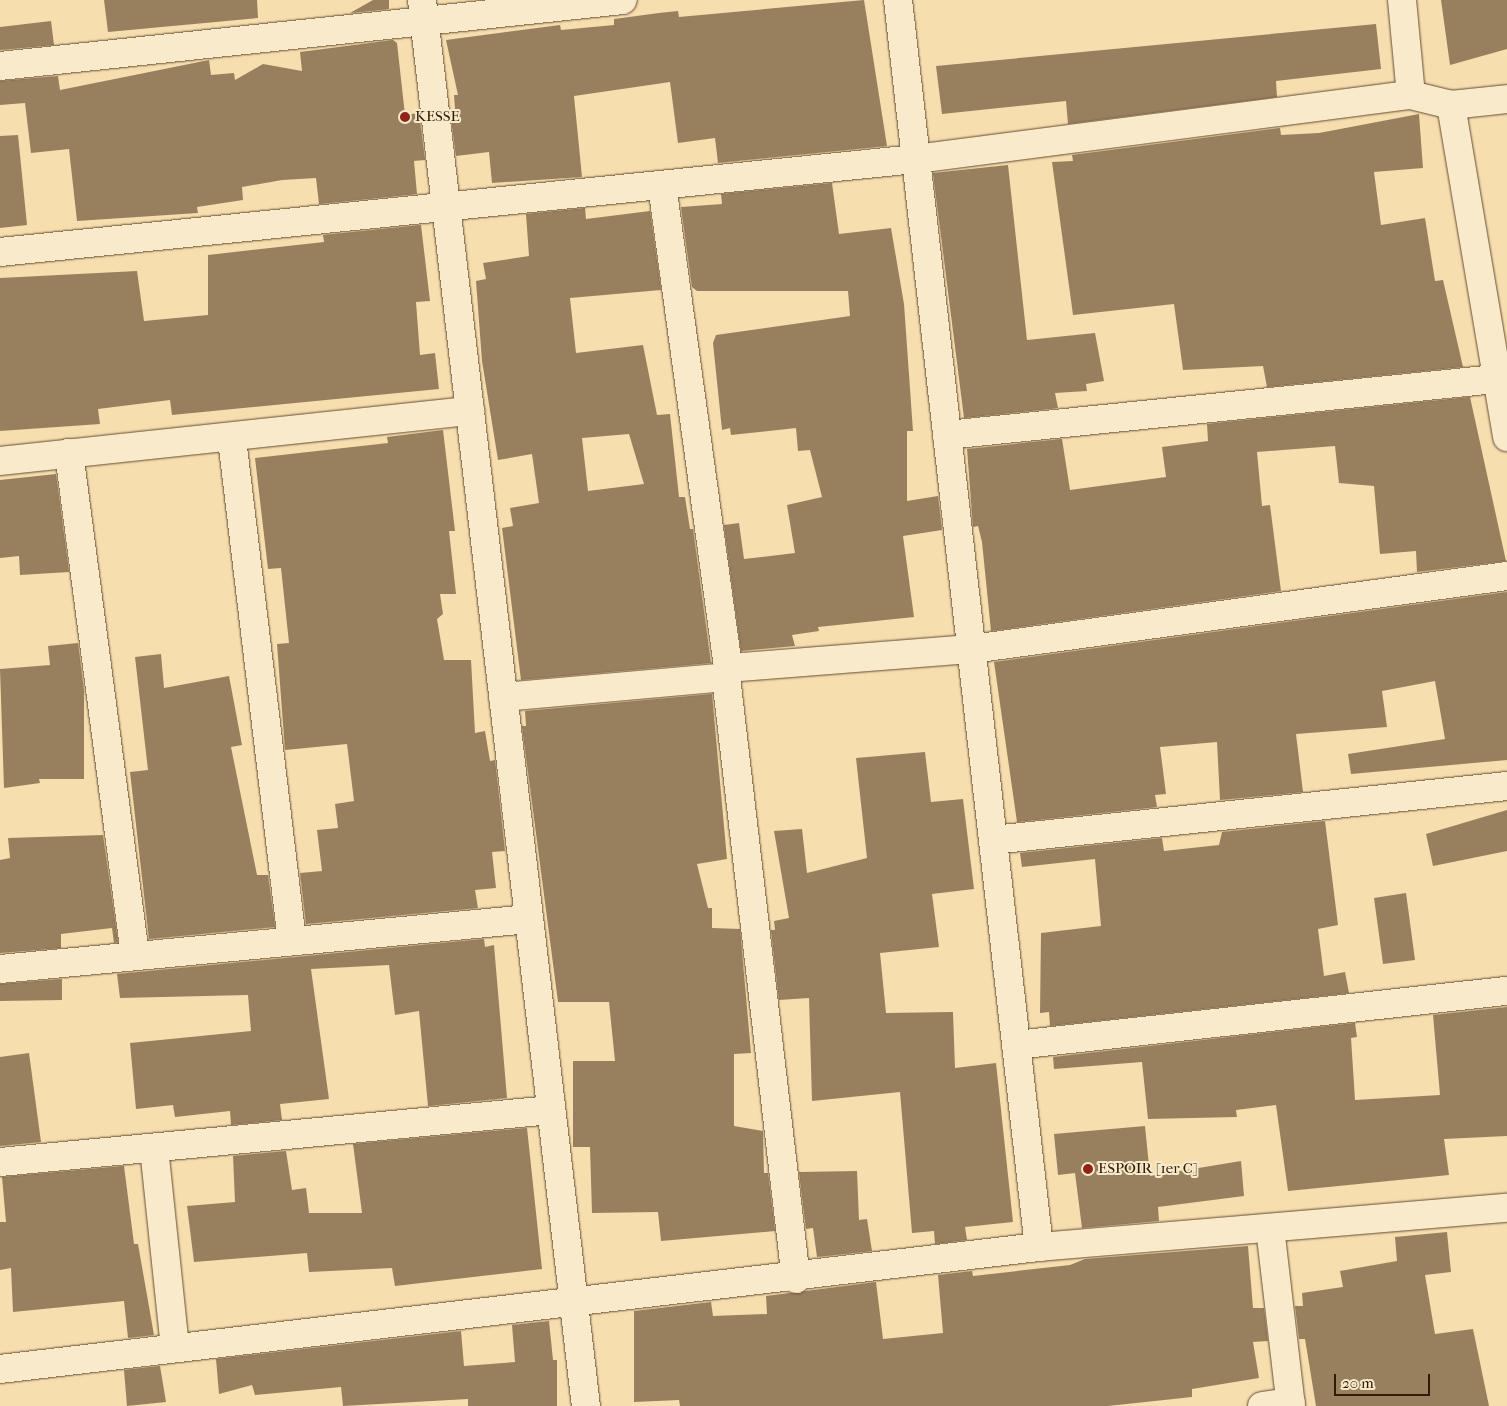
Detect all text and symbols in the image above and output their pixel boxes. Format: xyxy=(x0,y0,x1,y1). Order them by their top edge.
place label: KESSE xyxy=(415,108,460,126)
marker: KESSE xyxy=(399,111,411,123)
place label: ESPOIR [1er C] xyxy=(1098,1160,1198,1178)
marker: ESPOIR [1er C] xyxy=(1082,1163,1094,1175)
scale bar xyxy=(1337,1364,1433,1396)
text: 20 m xyxy=(1342,1374,1374,1392)

